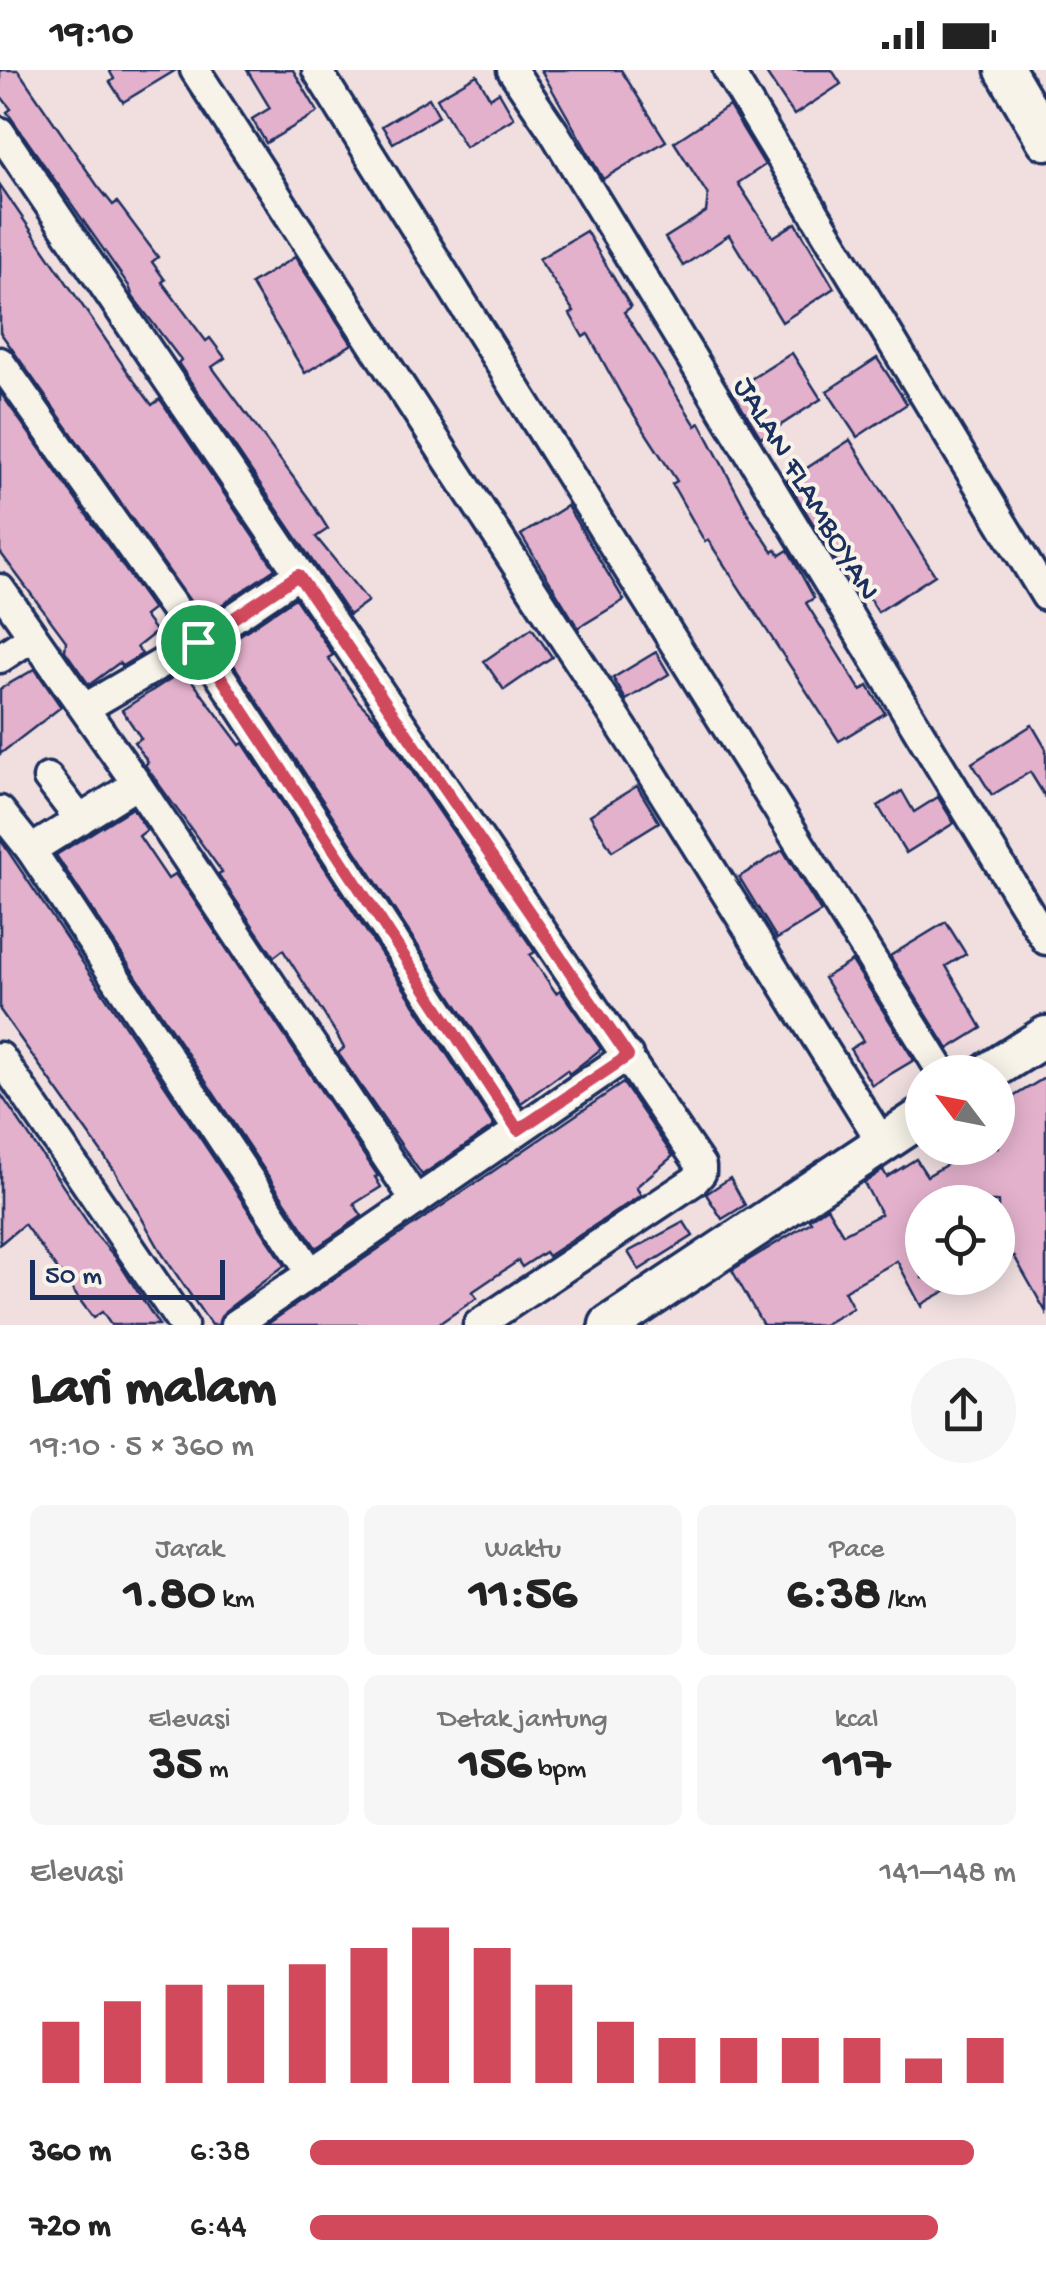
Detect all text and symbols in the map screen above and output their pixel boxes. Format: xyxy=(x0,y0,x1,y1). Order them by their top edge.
text: 19:10 xyxy=(50,13,133,57)
street label: JALAN FLAMBOYAN xyxy=(723,371,886,608)
pin xyxy=(156,600,241,685)
icon: arrive xyxy=(171,615,226,670)
north arrow xyxy=(905,1055,1015,1165)
map controls xyxy=(905,1055,1015,1295)
button: locate xyxy=(905,1185,1015,1295)
scale bar xyxy=(30,1255,225,1300)
text: 50 m xyxy=(45,1261,102,1294)
button: share xyxy=(911,1358,1016,1463)
text: Lari malam xyxy=(30,1359,276,1423)
text: 19:10 · 5 × 360 m xyxy=(30,1429,254,1467)
text: Jarak xyxy=(155,1534,223,1567)
text: Waktu xyxy=(485,1534,561,1567)
text: Pace xyxy=(829,1534,884,1567)
text: 1.80 xyxy=(124,1567,216,1626)
text: 11:56 xyxy=(469,1567,577,1626)
text: 6:38 xyxy=(787,1567,881,1626)
text: km xyxy=(216,1584,255,1617)
text: /km xyxy=(881,1584,927,1617)
text: Elevasi xyxy=(148,1704,231,1737)
text: Detak jantung xyxy=(438,1704,608,1737)
text: kcal xyxy=(835,1704,879,1737)
text: 35 xyxy=(150,1737,202,1796)
text: 156 xyxy=(460,1737,531,1796)
text: 117 xyxy=(823,1737,890,1796)
text: m xyxy=(202,1754,229,1787)
text: bpm xyxy=(531,1754,586,1787)
text: Elevasi xyxy=(30,1855,124,1893)
text: 141–148 m xyxy=(880,1855,1016,1893)
text: 360 m xyxy=(30,2134,111,2172)
text: 6:38 xyxy=(190,2134,250,2172)
text: 720 m xyxy=(30,2209,111,2247)
text: 6:44 xyxy=(190,2209,247,2247)

